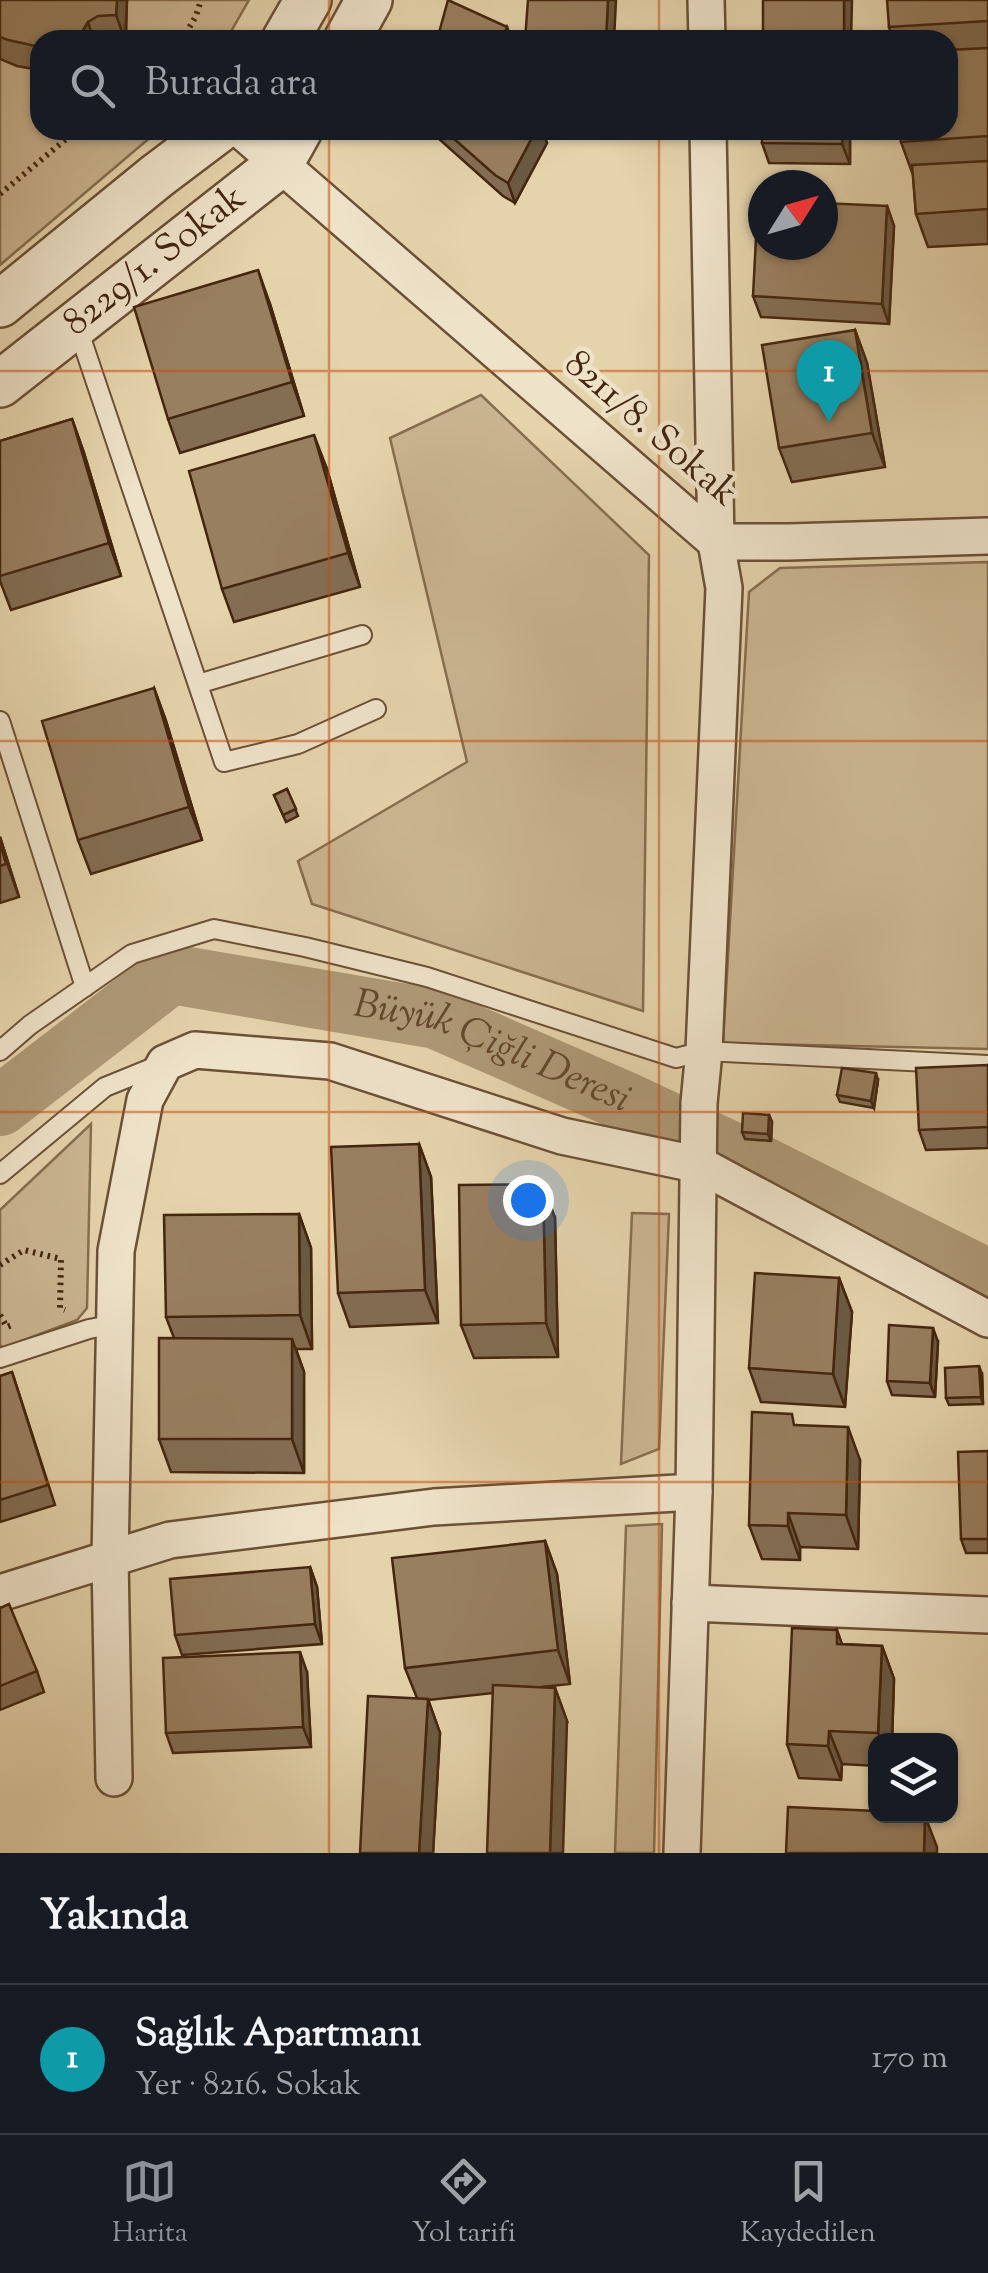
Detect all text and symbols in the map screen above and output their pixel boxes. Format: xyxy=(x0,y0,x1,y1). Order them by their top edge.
search box xyxy=(30,30,958,140)
icon: search xyxy=(65,58,120,113)
text: Burada ara xyxy=(145,58,318,112)
north arrow xyxy=(748,170,838,260)
street label: 8229/1. Sokak xyxy=(53,173,259,350)
street label: 8211/8. Sokak xyxy=(551,339,749,521)
pin: 1 xyxy=(796,340,862,422)
water label: Büyük Çiğli Deresi xyxy=(350,977,639,1129)
your location xyxy=(503,1175,554,1226)
map controls xyxy=(868,1733,958,1823)
button: layers xyxy=(868,1733,958,1823)
text: Yakında xyxy=(40,1888,189,1948)
text: Sağlık Apartmanı xyxy=(135,2009,421,2063)
text: 1 xyxy=(67,2036,78,2082)
text: 170 m xyxy=(871,2036,948,2082)
text: Yer · 8216. Sokak xyxy=(135,2063,361,2109)
tab: Harita xyxy=(112,2154,188,2254)
tab: Yol tarifi xyxy=(412,2154,516,2254)
tab: Kaydedilen xyxy=(740,2154,876,2254)

